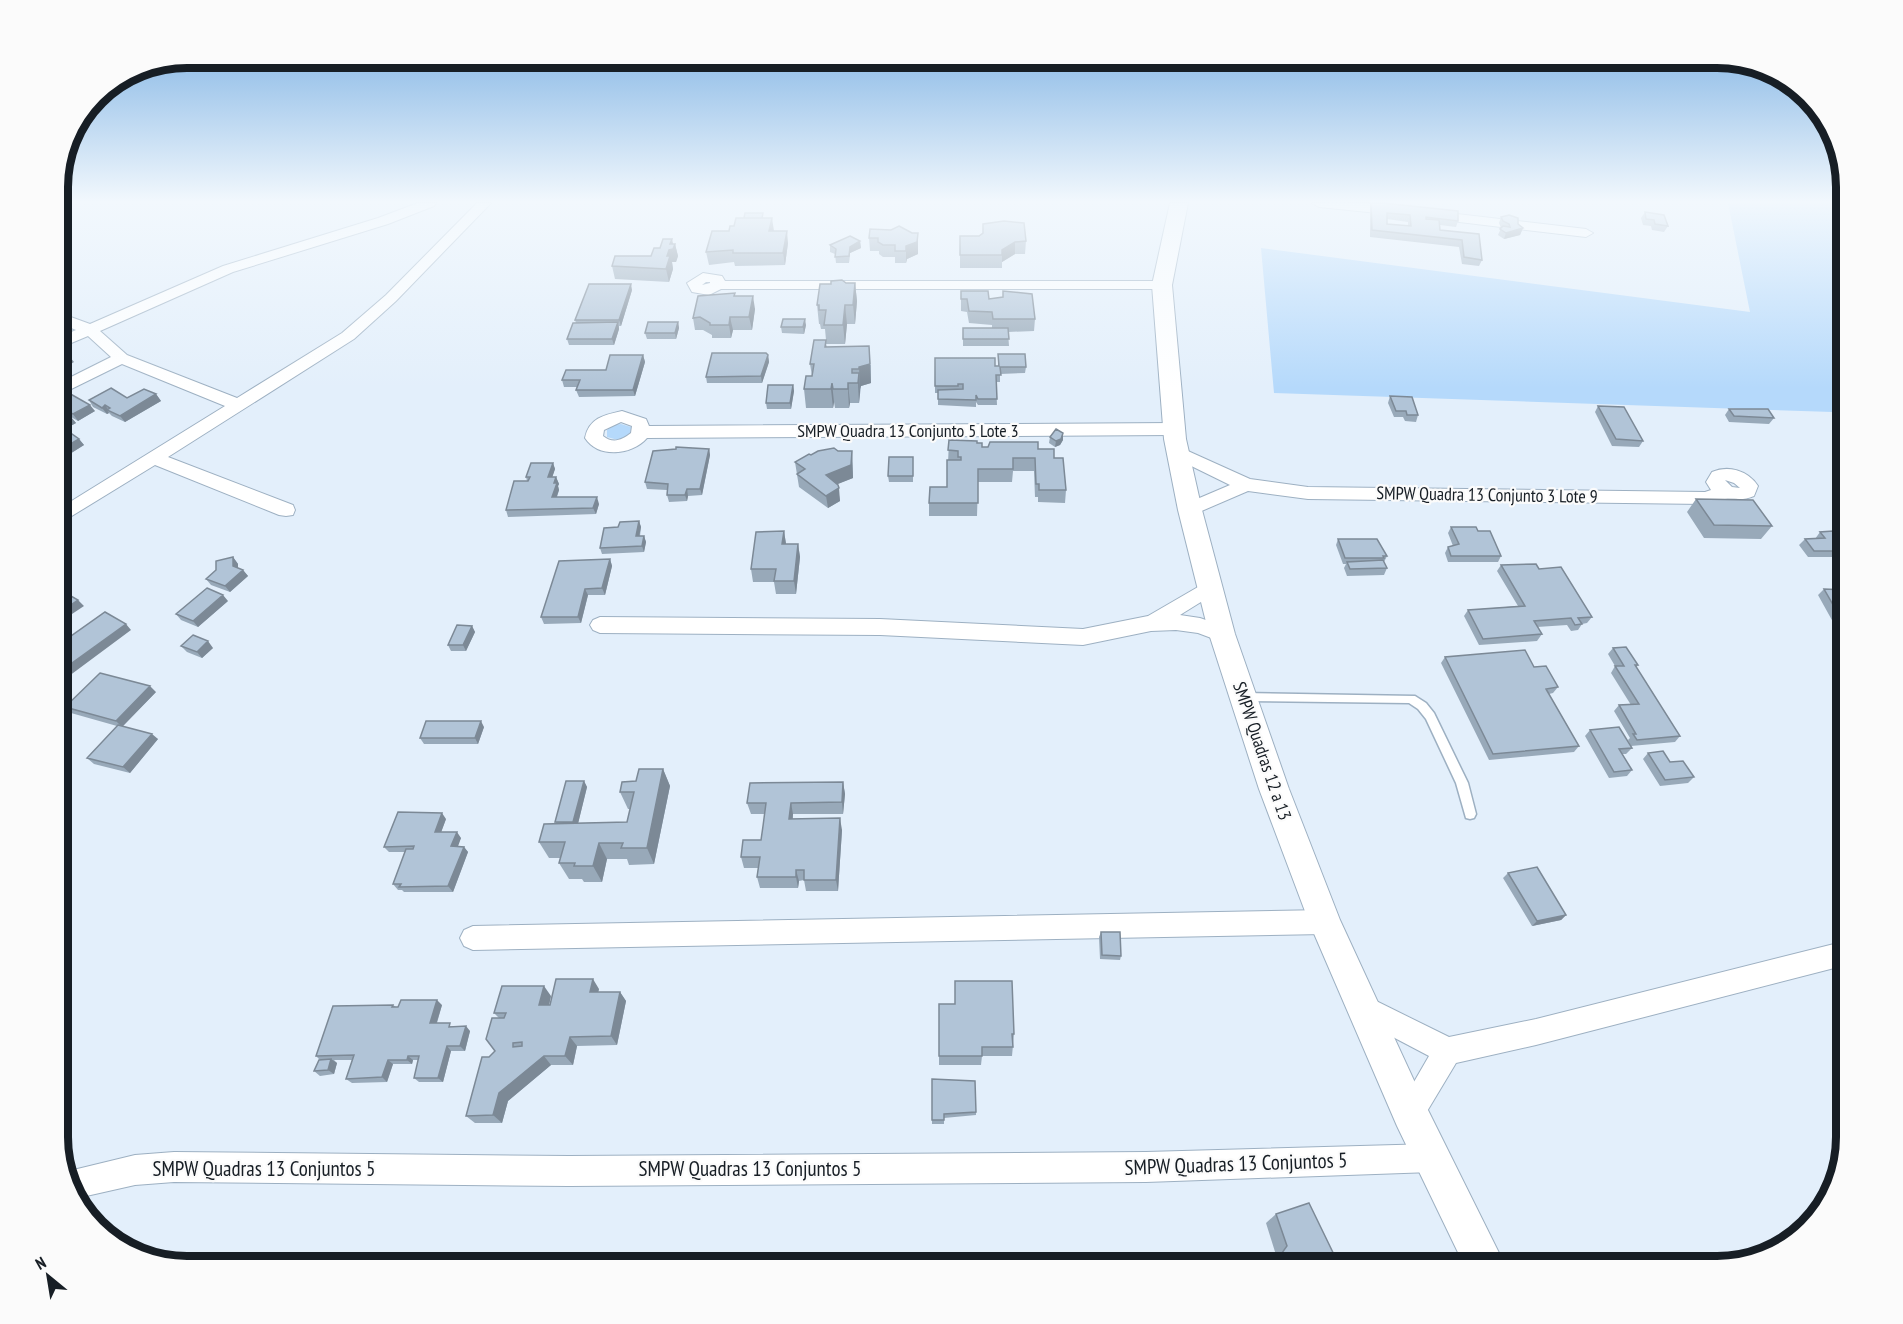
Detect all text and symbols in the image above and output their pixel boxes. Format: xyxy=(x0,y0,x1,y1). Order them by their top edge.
street label: SMPW Quadra 13 Conjunto 5 Lote 3 xyxy=(797,419,1019,442)
street label: SMPW Quadra 13 Conjunto 3 Lote 9 xyxy=(1376,481,1598,508)
street label: SMPW Quadras 12 a 13 xyxy=(1228,679,1297,823)
street label: SMPW Quadras 13 Conjuntos 5 xyxy=(1124,1146,1348,1181)
street label: SMPW Quadras 13 Conjuntos 5 xyxy=(152,1155,376,1182)
street label: SMPW Quadras 13 Conjuntos 5 xyxy=(638,1155,862,1182)
north arrow xyxy=(18,1246,78,1306)
text: N xyxy=(32,1252,49,1274)

